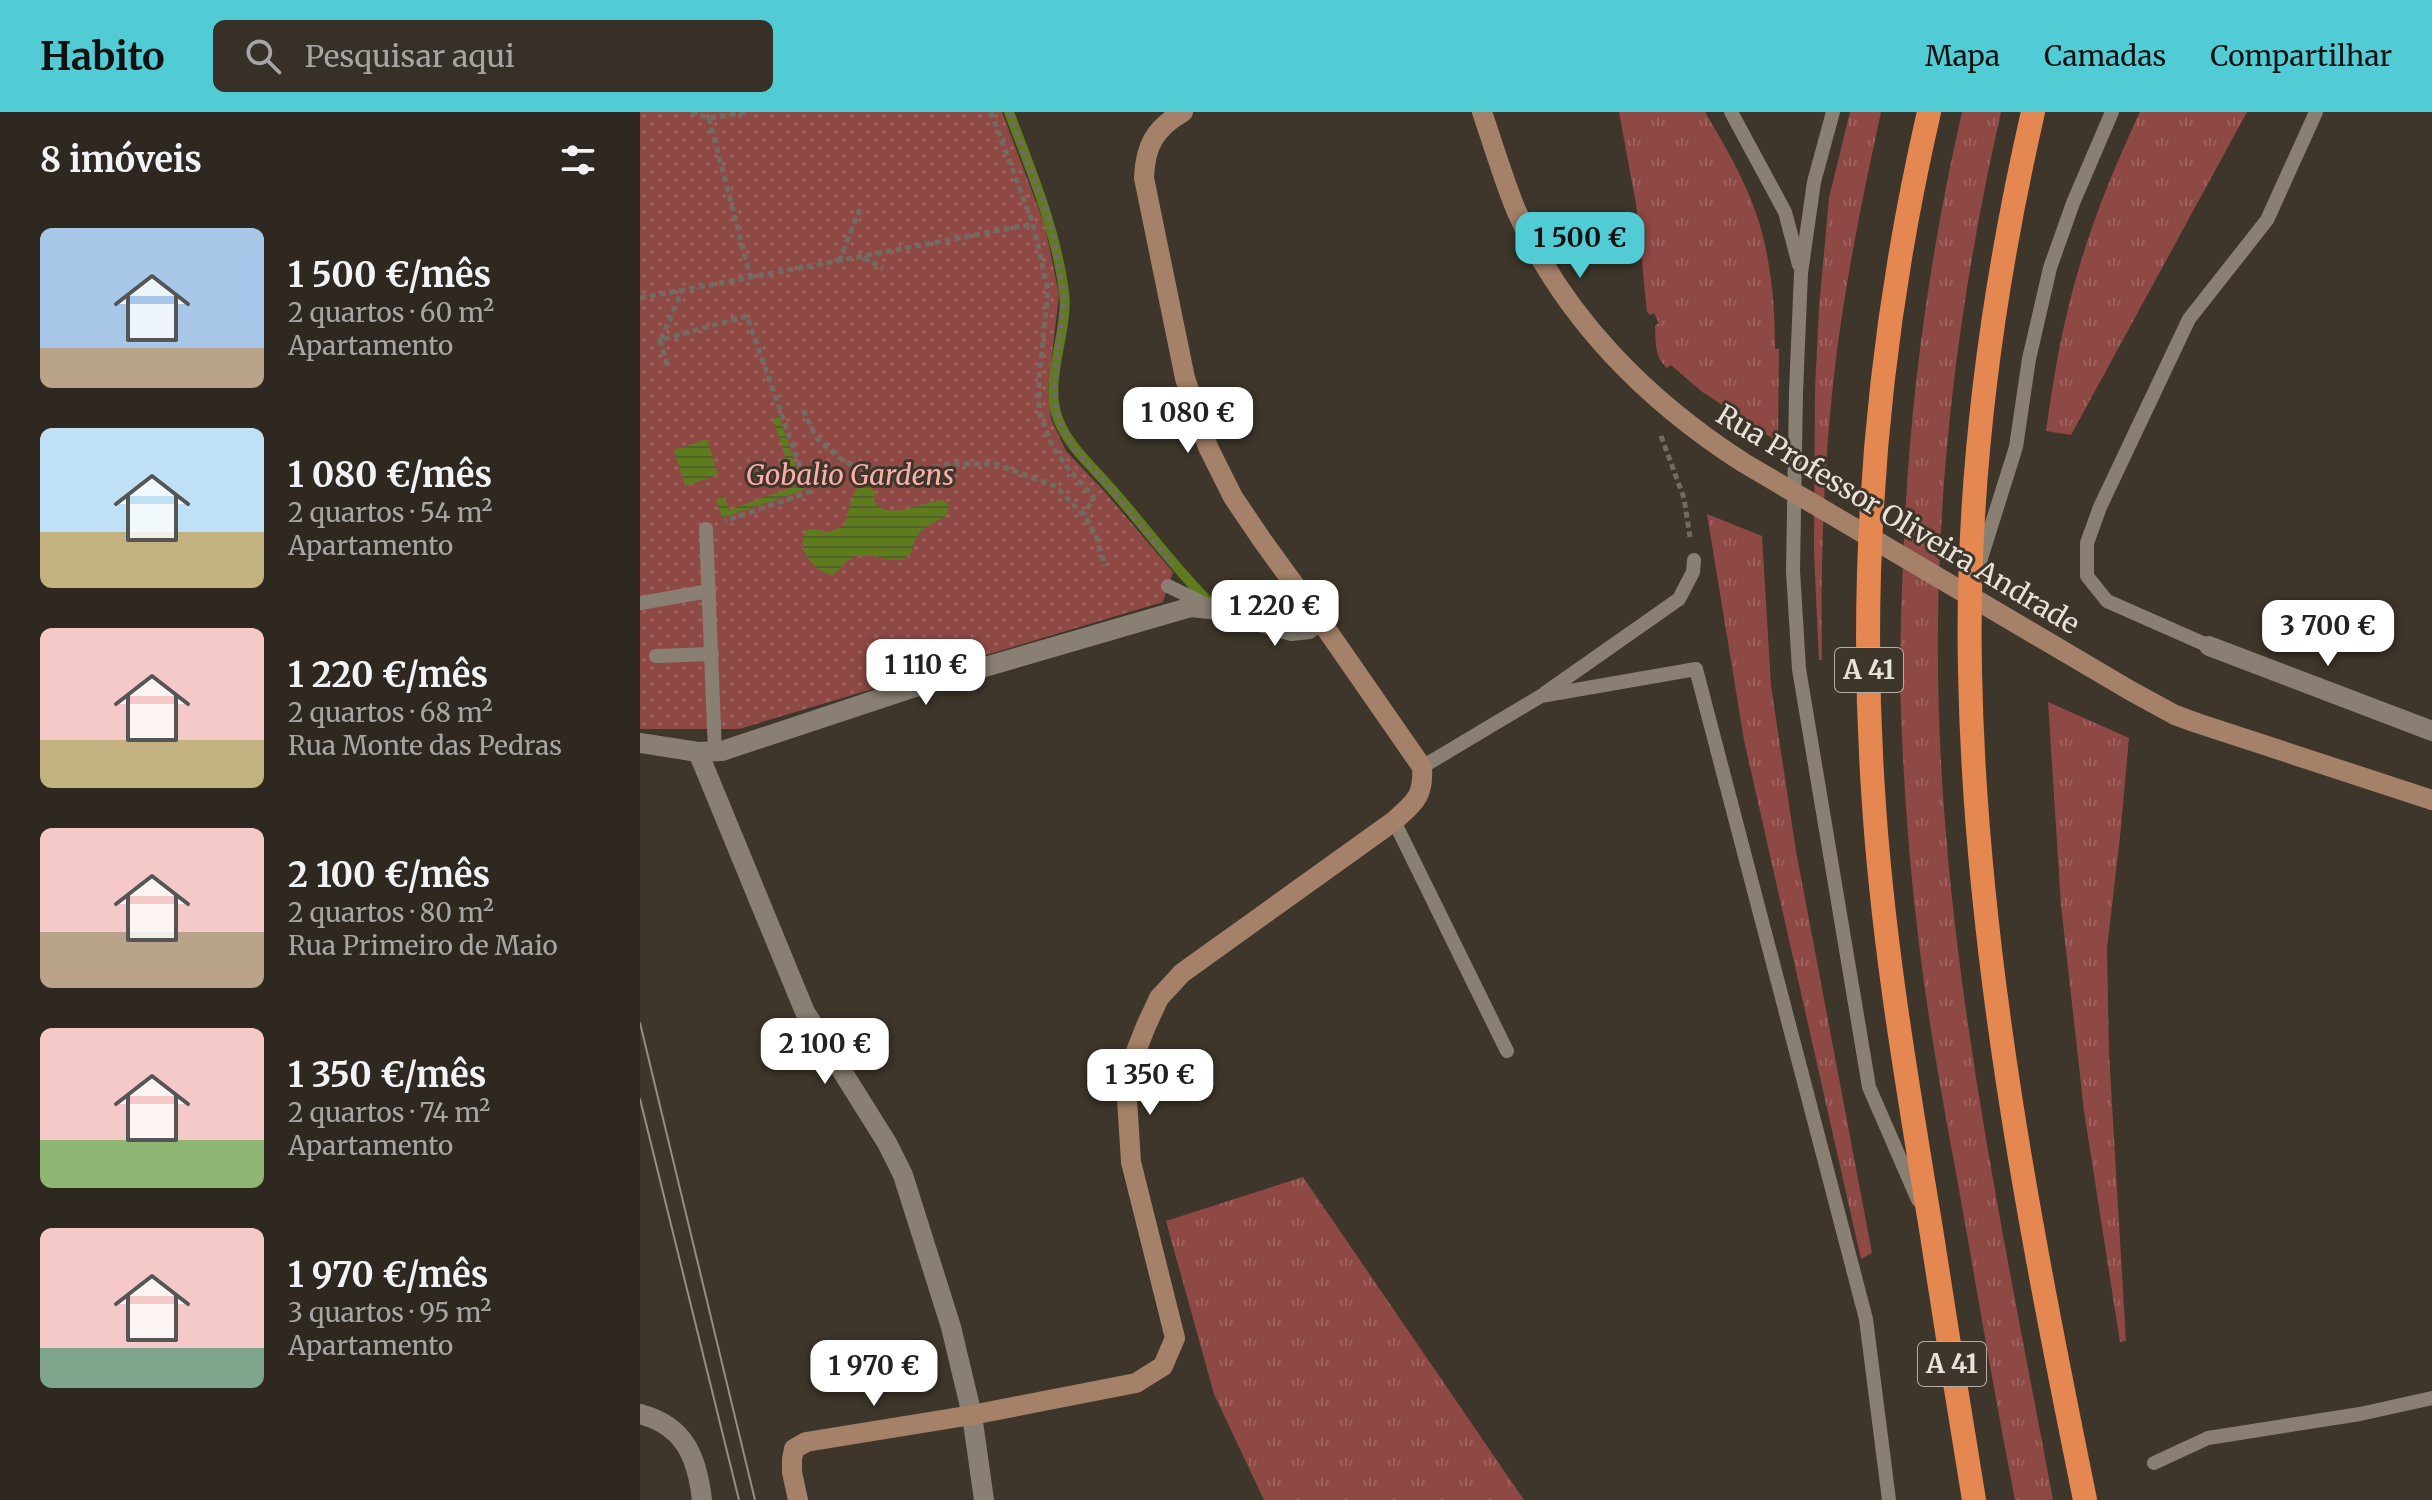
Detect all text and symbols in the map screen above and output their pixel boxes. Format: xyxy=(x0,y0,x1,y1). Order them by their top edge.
search box xyxy=(213,20,773,92)
text: Habito xyxy=(40,33,165,80)
icon: search xyxy=(241,34,285,78)
text: Pesquisar aqui xyxy=(305,37,515,75)
text: Mapa xyxy=(1925,38,2000,74)
text: Camadas xyxy=(2044,38,2166,74)
text: Compartilhar xyxy=(2210,38,2392,74)
icon: filters xyxy=(556,138,600,182)
text: 8 imóveis xyxy=(40,139,202,181)
pin: 1 500 € xyxy=(1506,212,1654,280)
text: 1 500 € xyxy=(1533,221,1627,254)
text: 1 500 €/mês xyxy=(288,254,491,296)
icon: home xyxy=(104,260,200,356)
text: 2 quartos · 60 m² xyxy=(288,296,494,329)
text: Apartamento xyxy=(288,329,453,362)
pin: 1 080 € xyxy=(1114,387,1262,455)
text: 1 080 € xyxy=(1141,396,1235,429)
street label: Rua Professor Oliveira Andrade xyxy=(1710,396,2086,642)
text: 1 080 €/mês xyxy=(288,454,492,496)
park label: Gobalio Gardens xyxy=(746,457,954,493)
icon: home xyxy=(104,460,200,556)
text: 2 quartos · 54 m² xyxy=(288,496,492,529)
text: Apartamento xyxy=(288,529,453,562)
pin: 1 220 € xyxy=(1201,580,1349,648)
text: 1 220 € xyxy=(1230,589,1320,622)
pin: 3 700 € xyxy=(2254,600,2402,668)
text: 3 700 € xyxy=(2280,609,2376,642)
pin: 1 110 € xyxy=(852,639,1000,707)
text: 1 110 € xyxy=(884,648,968,681)
road number: A 41 xyxy=(1835,648,1903,692)
text: 1 220 €/mês xyxy=(288,654,488,696)
icon: home xyxy=(104,660,200,756)
text: 2 quartos · 68 m² xyxy=(288,696,493,729)
text: Rua Monte das Pedras xyxy=(288,729,562,762)
text: 2 100 €/mês xyxy=(288,854,490,896)
icon: home xyxy=(104,860,200,956)
text: 2 quartos · 80 m² xyxy=(288,896,494,929)
text: Rua Primeiro de Maio xyxy=(288,929,558,962)
pin: 2 100 € xyxy=(751,1018,899,1086)
text: 2 100 € xyxy=(779,1027,871,1060)
pin: 1 350 € xyxy=(1076,1049,1224,1117)
text: 1 350 €/mês xyxy=(288,1054,486,1096)
text: 1 350 € xyxy=(1105,1058,1195,1091)
icon: home xyxy=(104,1060,200,1156)
text: 2 quartos · 74 m² xyxy=(288,1096,490,1129)
text: Apartamento xyxy=(288,1129,453,1162)
text: 1 970 €/mês xyxy=(288,1254,488,1296)
icon: home xyxy=(104,1260,200,1356)
text: 3 quartos · 95 m² xyxy=(288,1296,491,1329)
text: Apartamento xyxy=(288,1329,453,1362)
pin: 1 970 € xyxy=(800,1340,948,1408)
road number: A 41 xyxy=(1918,1342,1986,1386)
text: 1 970 € xyxy=(828,1349,920,1382)

